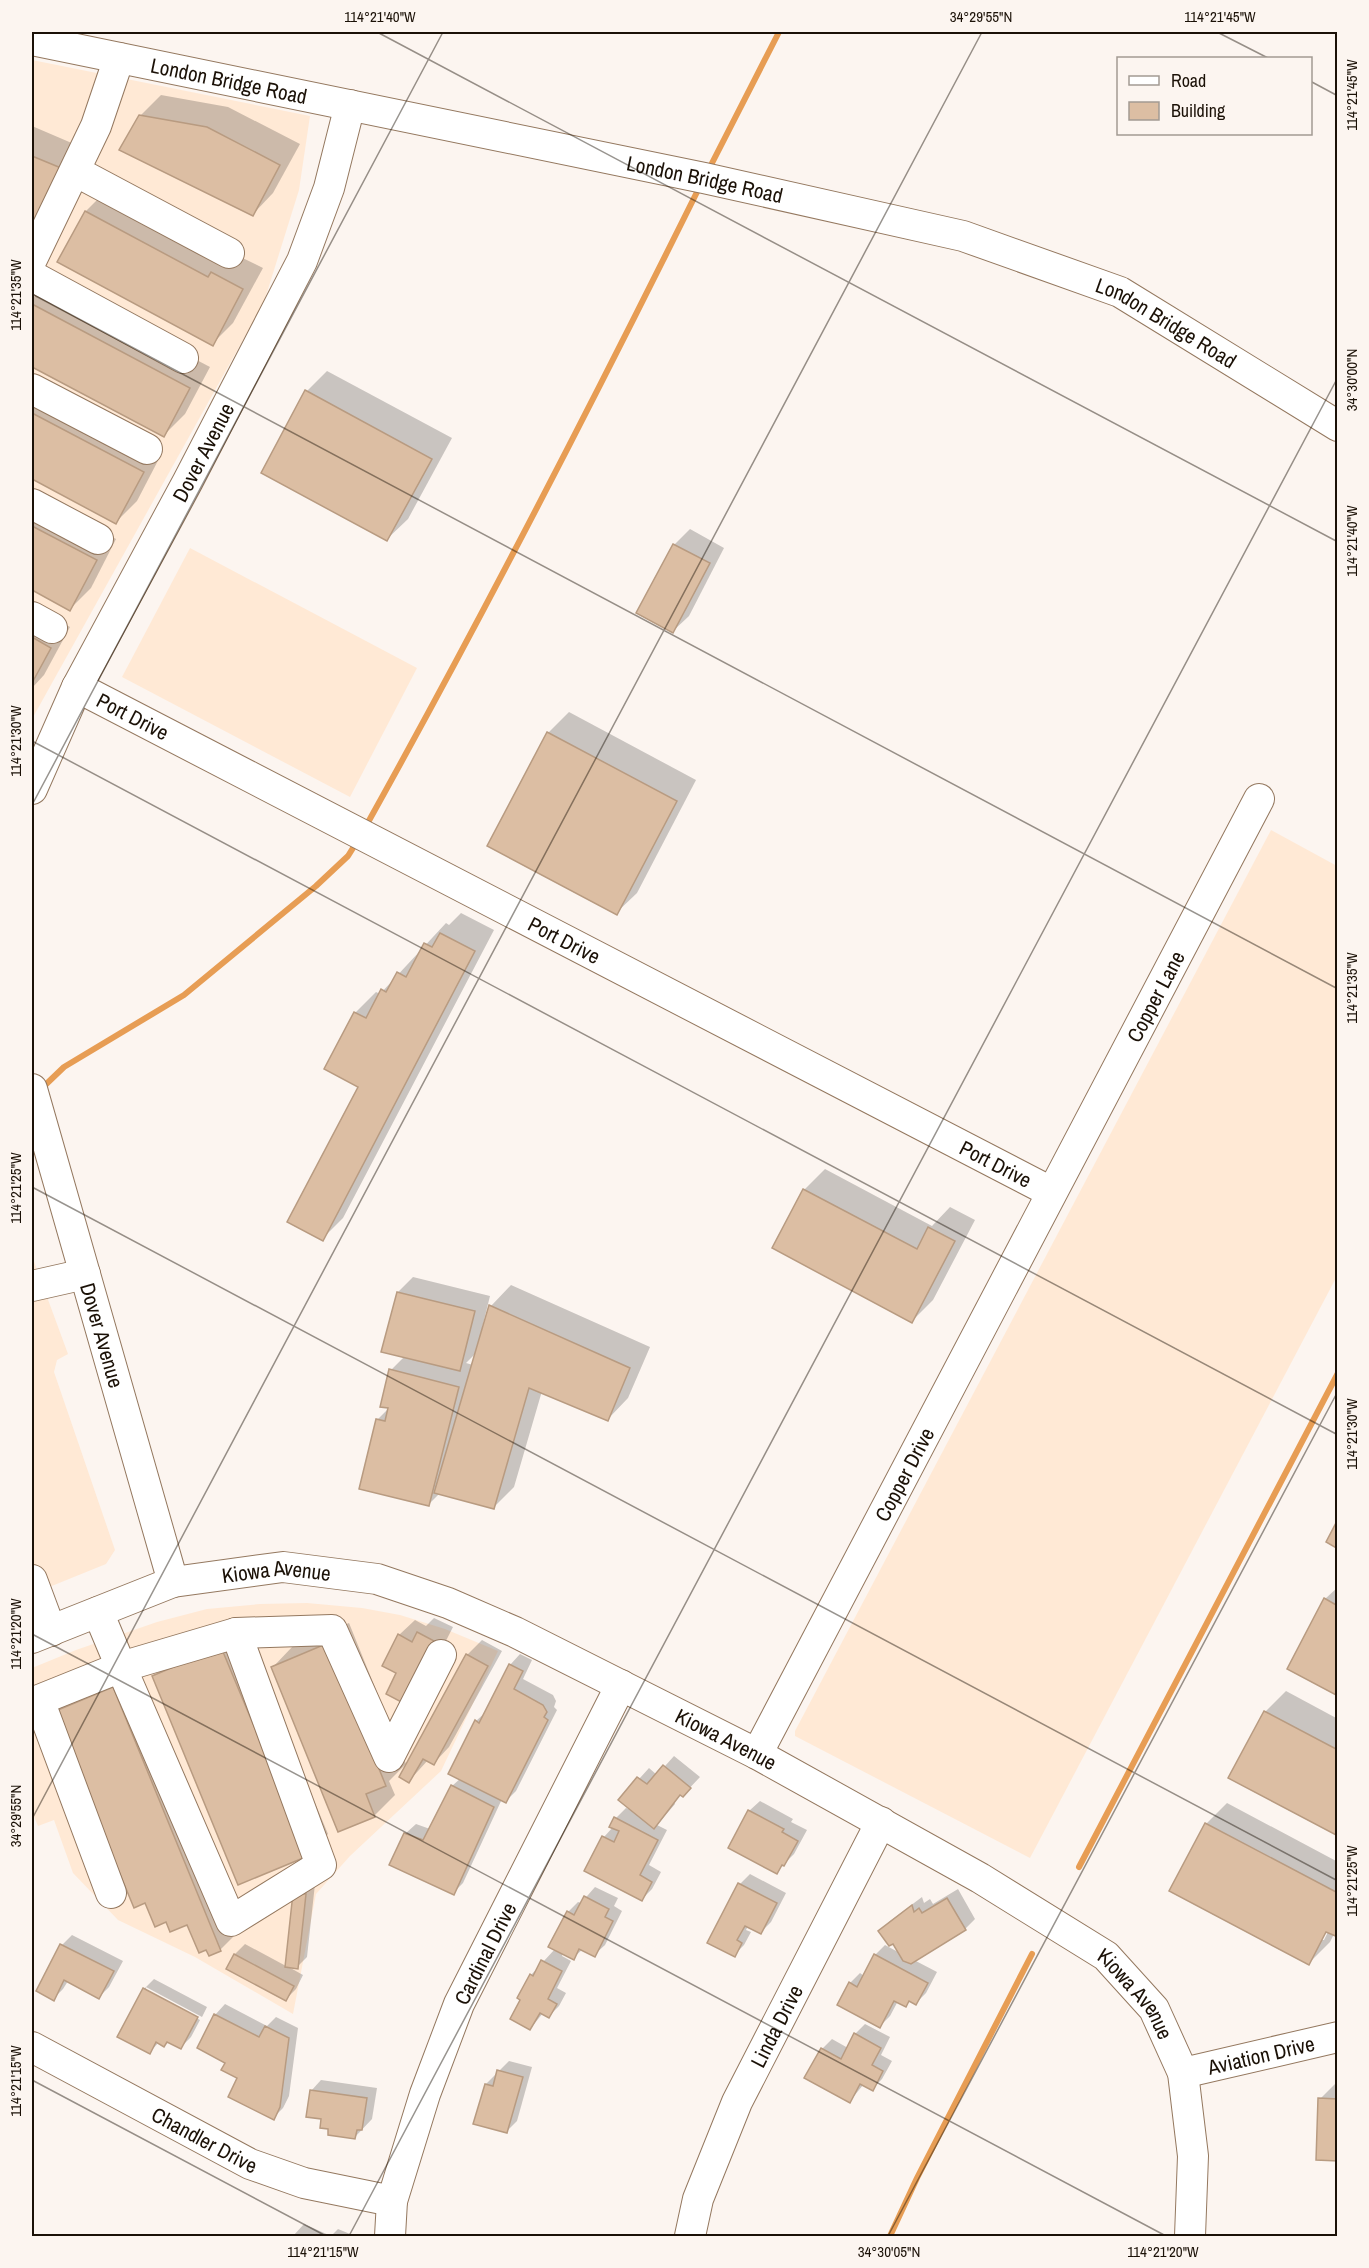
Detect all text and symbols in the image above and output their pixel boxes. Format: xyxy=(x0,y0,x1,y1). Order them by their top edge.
text: 114°21'40"W xyxy=(344,6,416,27)
text: 34°29'55"N xyxy=(950,6,1012,27)
text: 114°21'45"W xyxy=(1184,6,1256,27)
street label: London Bridge Road xyxy=(148,50,310,111)
legend xyxy=(1117,57,1312,135)
text: 114°21'45"W xyxy=(1341,59,1362,131)
text: Road xyxy=(1171,68,1206,93)
text: Building xyxy=(1171,98,1226,123)
street label: London Bridge Road xyxy=(624,148,786,210)
text: 114°21'35"W xyxy=(5,259,26,331)
street label: London Bridge Road xyxy=(1092,270,1242,375)
text: 34°30'00"N xyxy=(1341,349,1362,411)
street label: Dover Avenue xyxy=(165,398,241,507)
text: 114°21'40"W xyxy=(1341,505,1362,577)
street label: Port Drive xyxy=(92,685,174,747)
text: 114°21'30"W xyxy=(5,705,26,777)
street label: Port Drive xyxy=(523,909,605,970)
street label: Copper Lane xyxy=(1119,945,1191,1047)
text: 114°21'35"W xyxy=(1341,952,1362,1024)
street label: Port Drive xyxy=(955,1133,1037,1194)
text: 114°21'25"W xyxy=(5,1152,26,1224)
street label: Dover Avenue xyxy=(74,1279,131,1391)
text: 114°21'30"W xyxy=(1341,1398,1362,1470)
street label: Copper Drive xyxy=(867,1422,941,1526)
street label: Kiowa Avenue xyxy=(220,1552,333,1590)
text: 114°21'20"W xyxy=(5,1598,26,1670)
street label: Kiowa Avenue xyxy=(671,1701,782,1777)
text: 34°29'55"N xyxy=(5,1785,26,1847)
text: 114°21'25"W xyxy=(1341,1845,1362,1917)
street label: Cardinal Drive xyxy=(447,1897,523,2009)
street label: Kiowa Avenue xyxy=(1093,1940,1180,2044)
street label: Linda Drive xyxy=(743,1980,809,2072)
street label: Aviation Drive xyxy=(1204,2028,1317,2082)
text: 114°21'15"W xyxy=(5,2045,26,2117)
street label: Chandler Drive xyxy=(147,2100,261,2180)
text: 114°21'15"W xyxy=(287,2241,359,2262)
text: 34°30'05"N xyxy=(858,2241,920,2262)
text: 114°21'20"W xyxy=(1127,2241,1199,2262)

